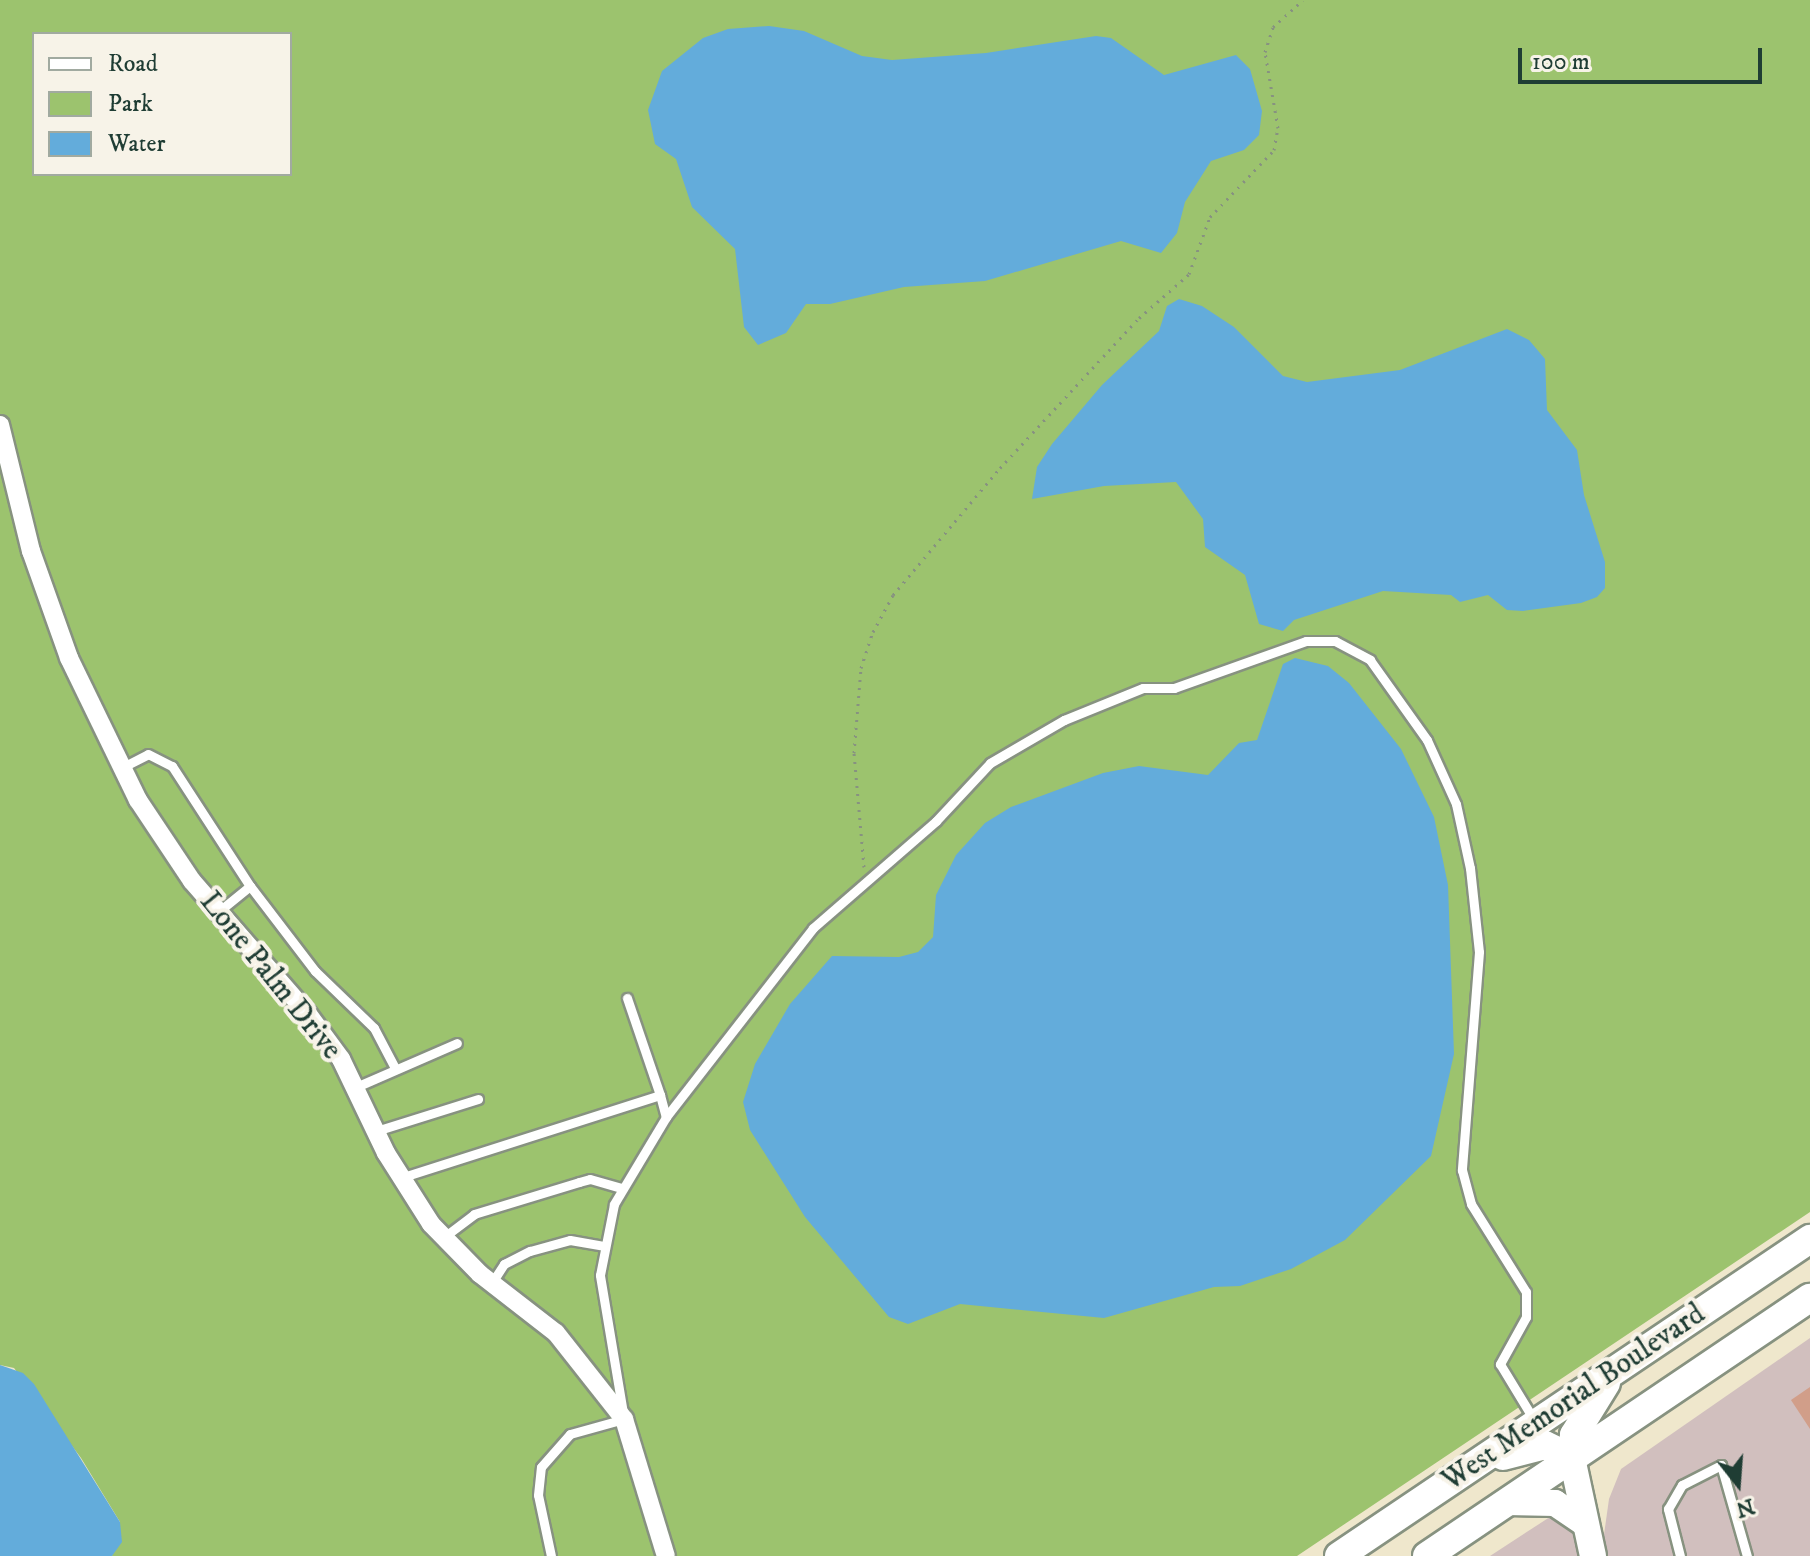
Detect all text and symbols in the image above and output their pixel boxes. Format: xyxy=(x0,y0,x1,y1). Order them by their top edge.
legend xyxy=(32,32,292,176)
scale bar xyxy=(1522,32,1766,82)
text: 100 m xyxy=(1532,47,1590,77)
text: Road xyxy=(108,49,158,79)
text: Park xyxy=(108,89,153,119)
text: Water xyxy=(108,129,165,159)
street label: Lone Palm Drive xyxy=(191,885,349,1067)
street label: West Memorial Boulevard xyxy=(1436,1297,1712,1499)
north arrow xyxy=(1698,1444,1778,1524)
text: N xyxy=(1733,1492,1758,1523)

